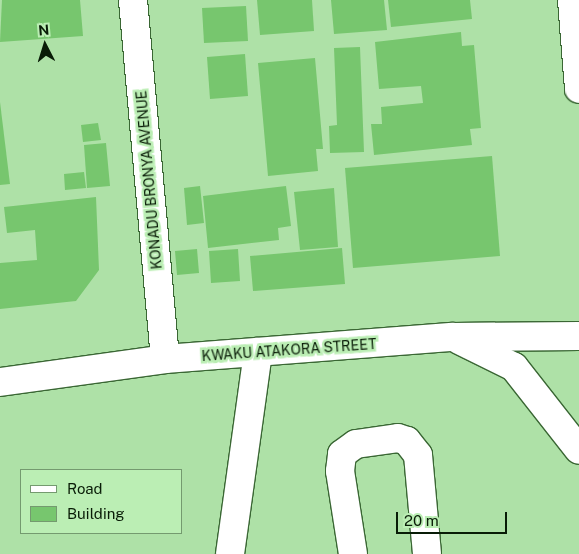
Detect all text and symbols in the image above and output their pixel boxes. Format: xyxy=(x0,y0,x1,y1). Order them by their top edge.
north arrow xyxy=(20,20,70,70)
text: N xyxy=(38,22,50,39)
street label: KONADU BRONYA AVENUE xyxy=(133,90,165,270)
street label: KWAKU ATAKORA STREET xyxy=(201,336,377,364)
legend xyxy=(20,469,182,534)
text: Road xyxy=(67,480,103,497)
scale bar xyxy=(399,502,510,534)
text: Building xyxy=(67,505,125,522)
text: 20 m xyxy=(404,512,439,529)

